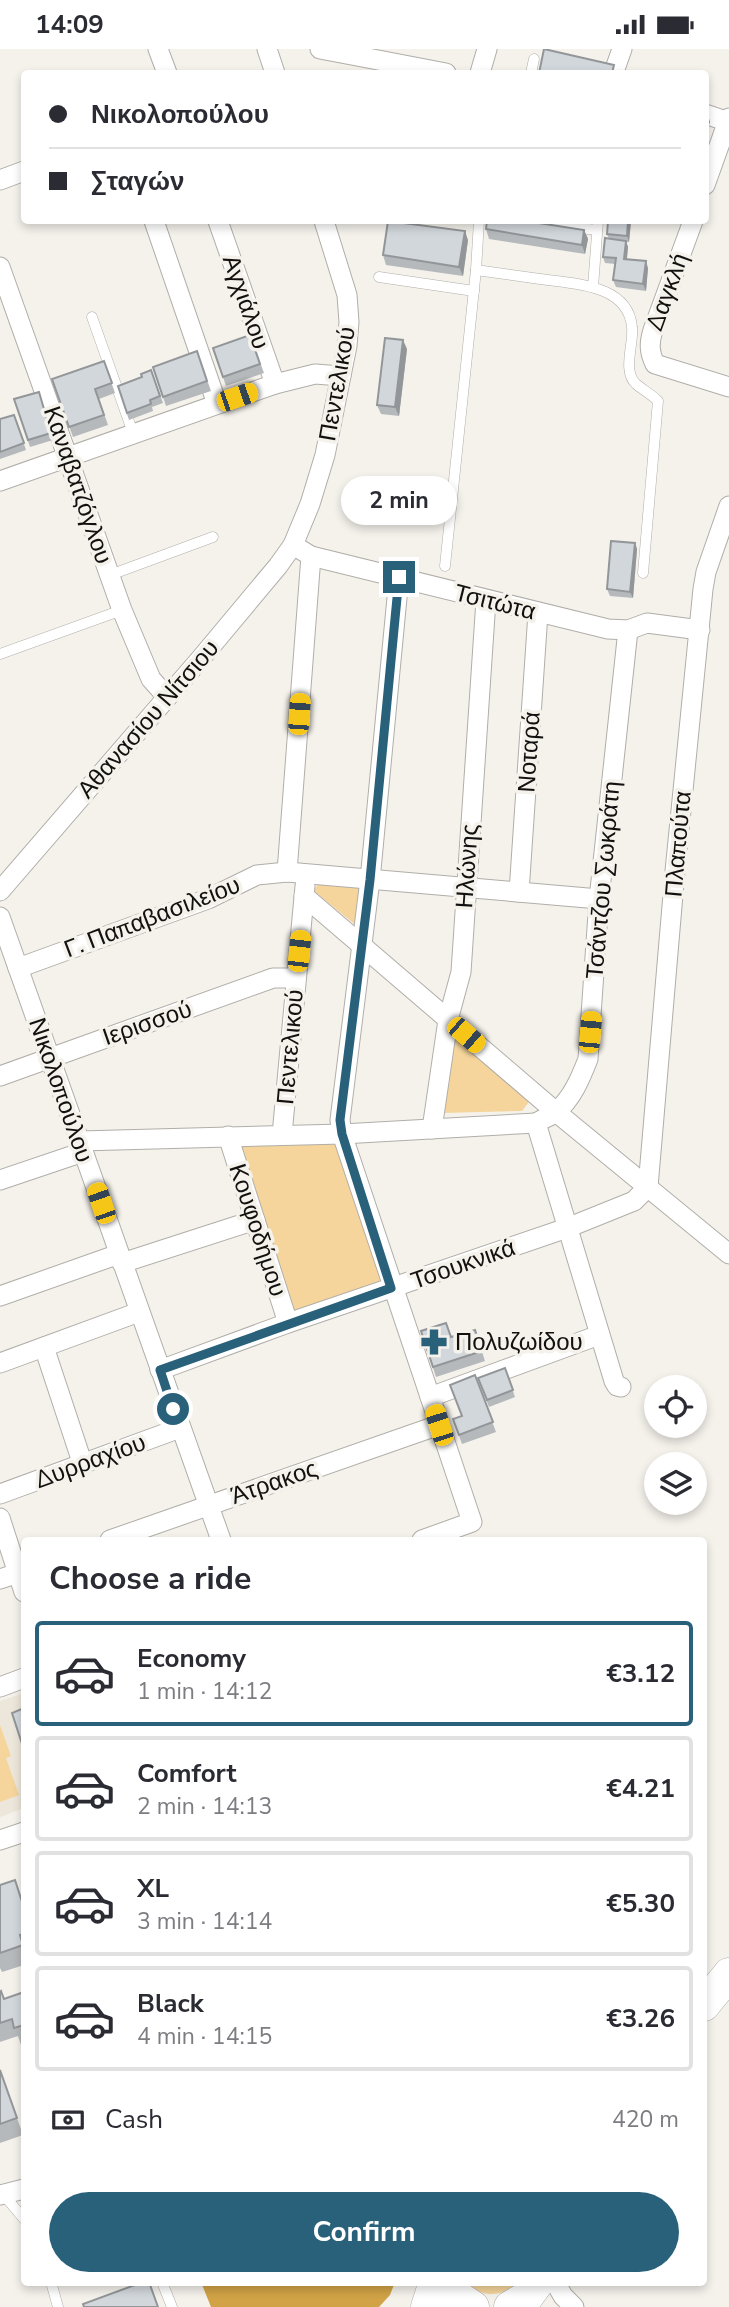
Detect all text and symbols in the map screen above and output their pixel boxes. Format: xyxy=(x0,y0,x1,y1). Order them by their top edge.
text: 14:09 xyxy=(35,7,104,42)
text: Νικολοπούλου xyxy=(91,97,269,132)
text: Σταγών xyxy=(91,164,184,199)
street label: Δαγκλή xyxy=(638,249,696,335)
street label: Αγχιάλου xyxy=(215,251,277,353)
street label: Πεντελικού xyxy=(311,324,363,444)
car xyxy=(214,380,261,414)
street label: Καναβατζόγλου xyxy=(36,402,120,568)
callout: 2 min xyxy=(341,475,457,525)
text: 2 min xyxy=(369,485,429,516)
route end xyxy=(383,561,415,593)
street label: Τσιτώτα xyxy=(451,576,539,628)
street label: Αθανασίου Νίτσιου xyxy=(70,633,226,805)
car xyxy=(288,692,311,736)
street label: Νοταρά xyxy=(510,710,548,793)
street label: Τσάντζου Σωκράτη xyxy=(578,779,628,981)
street label: Πλαπούτα xyxy=(657,789,699,898)
street label: Ηλώνης xyxy=(448,823,486,909)
street label: Γ. Παπαβασιλείου xyxy=(59,869,245,965)
car xyxy=(287,929,312,973)
street label: Πεντελικού xyxy=(269,988,311,1106)
street label: Ιερισσού xyxy=(98,993,196,1053)
car xyxy=(578,1010,603,1054)
street label: Νικολοπούλου xyxy=(21,1013,101,1167)
car xyxy=(444,1013,489,1057)
street label: Κουφοδήμου xyxy=(221,1160,295,1300)
car xyxy=(85,1180,118,1226)
street label: Τσουκνικά xyxy=(407,1231,519,1297)
place label: Πολυζωίδου xyxy=(455,1326,583,1358)
pharmacy icon: Πολυζωίδου xyxy=(419,1327,449,1357)
map controls xyxy=(644,1375,707,1515)
button: locate xyxy=(644,1375,707,1438)
route start xyxy=(157,1393,189,1425)
car xyxy=(423,1402,456,1448)
street label: Δυρραχίου xyxy=(30,1426,150,1496)
street label: Άτρακος xyxy=(226,1452,322,1512)
button: layers xyxy=(644,1452,707,1515)
text: Choose a ride xyxy=(49,1557,251,1600)
text: Economy xyxy=(137,1641,246,1676)
icon: car xyxy=(53,1642,116,1705)
text: €3.12 xyxy=(606,1656,675,1691)
text: 1 min · 14:12 xyxy=(137,1676,272,1707)
text: Comfort xyxy=(137,1756,237,1791)
icon: car xyxy=(53,1757,116,1820)
text: €4.21 xyxy=(606,1771,675,1806)
text: 2 min · 14:13 xyxy=(137,1791,272,1822)
text: XL xyxy=(137,1871,169,1906)
icon: car xyxy=(53,1872,116,1935)
text: €5.30 xyxy=(606,1886,675,1921)
text: 3 min · 14:14 xyxy=(137,1906,272,1937)
text: Black xyxy=(137,1986,204,2021)
icon: car xyxy=(53,1987,116,2050)
text: €3.26 xyxy=(606,2001,675,2036)
text: 4 min · 14:15 xyxy=(137,2021,272,2052)
icon: cash xyxy=(49,2101,87,2139)
text: Cash xyxy=(105,2102,163,2137)
text: 420 m xyxy=(612,2104,679,2135)
button: Confirm xyxy=(49,2192,679,2272)

